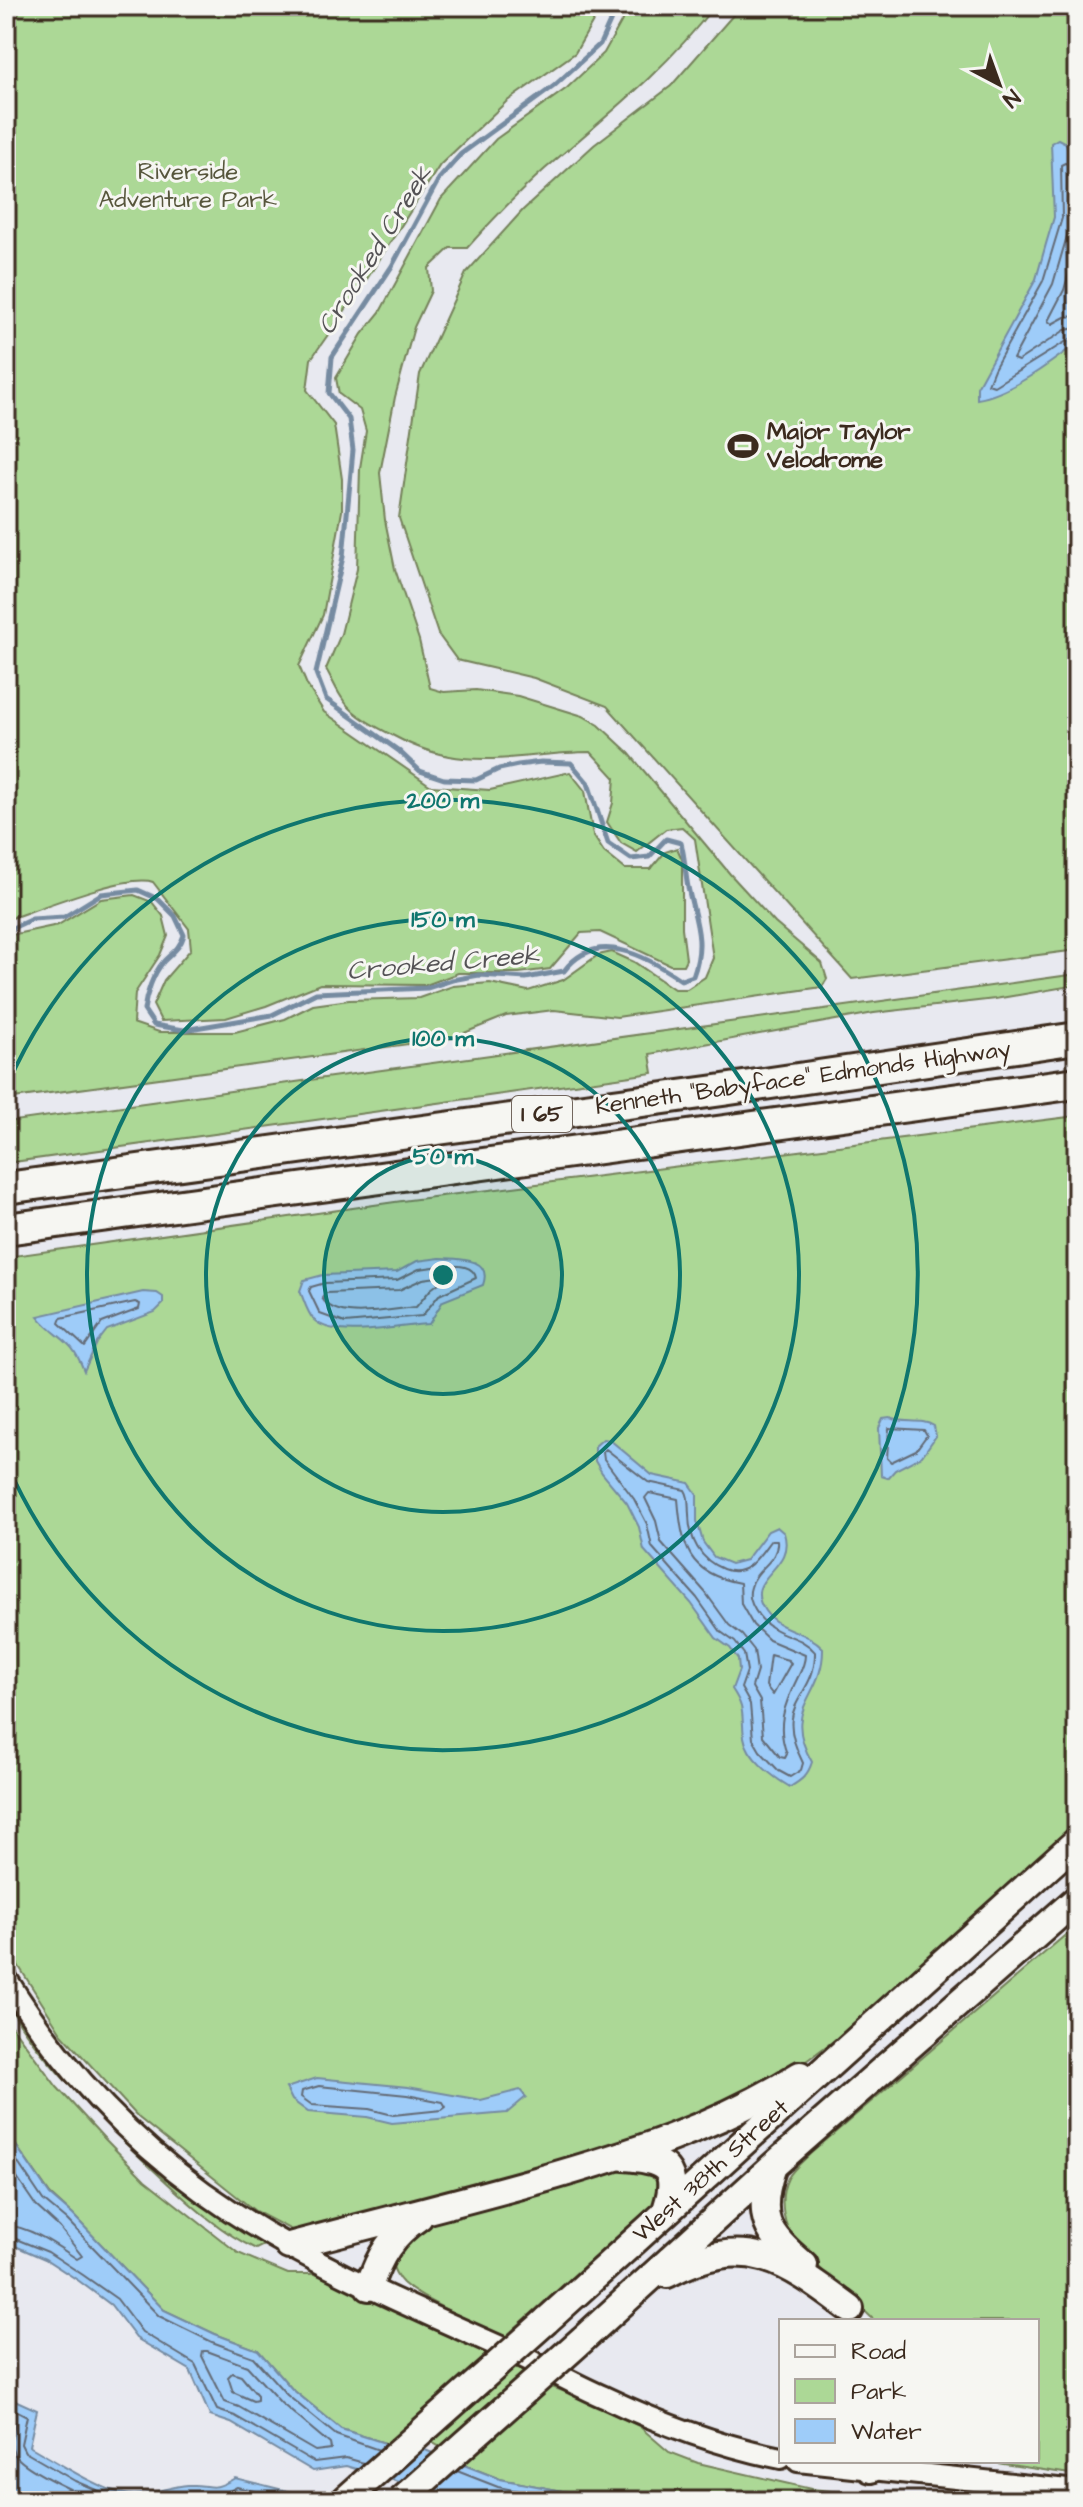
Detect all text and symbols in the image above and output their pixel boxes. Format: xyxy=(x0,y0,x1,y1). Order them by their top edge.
north arrow xyxy=(959,44,1039,124)
text: N xyxy=(996,82,1027,114)
park label: Riverside Adventure Park xyxy=(99,155,277,217)
water label: Crooked Creek xyxy=(309,158,442,341)
place label: Major Taylor Velodrome xyxy=(766,415,911,477)
sports icon: Major Taylor Velodrome xyxy=(726,429,760,463)
text: 200 m xyxy=(406,784,479,818)
text: 150 m xyxy=(411,903,475,937)
water label: Crooked Creek xyxy=(345,937,542,989)
text: 100 m xyxy=(412,1022,474,1056)
street label: Kenneth "Babyface" Edmonds Highway xyxy=(593,1032,1013,1125)
road number: I 65 xyxy=(512,1096,572,1132)
text: 50 m xyxy=(413,1140,474,1174)
centre of rings xyxy=(429,1261,457,1289)
street label: West 38th Street xyxy=(625,2091,797,2251)
legend xyxy=(779,2319,1039,2463)
text: Road xyxy=(851,2335,906,2369)
text: Park xyxy=(851,2375,907,2409)
text: Water xyxy=(851,2415,922,2449)

